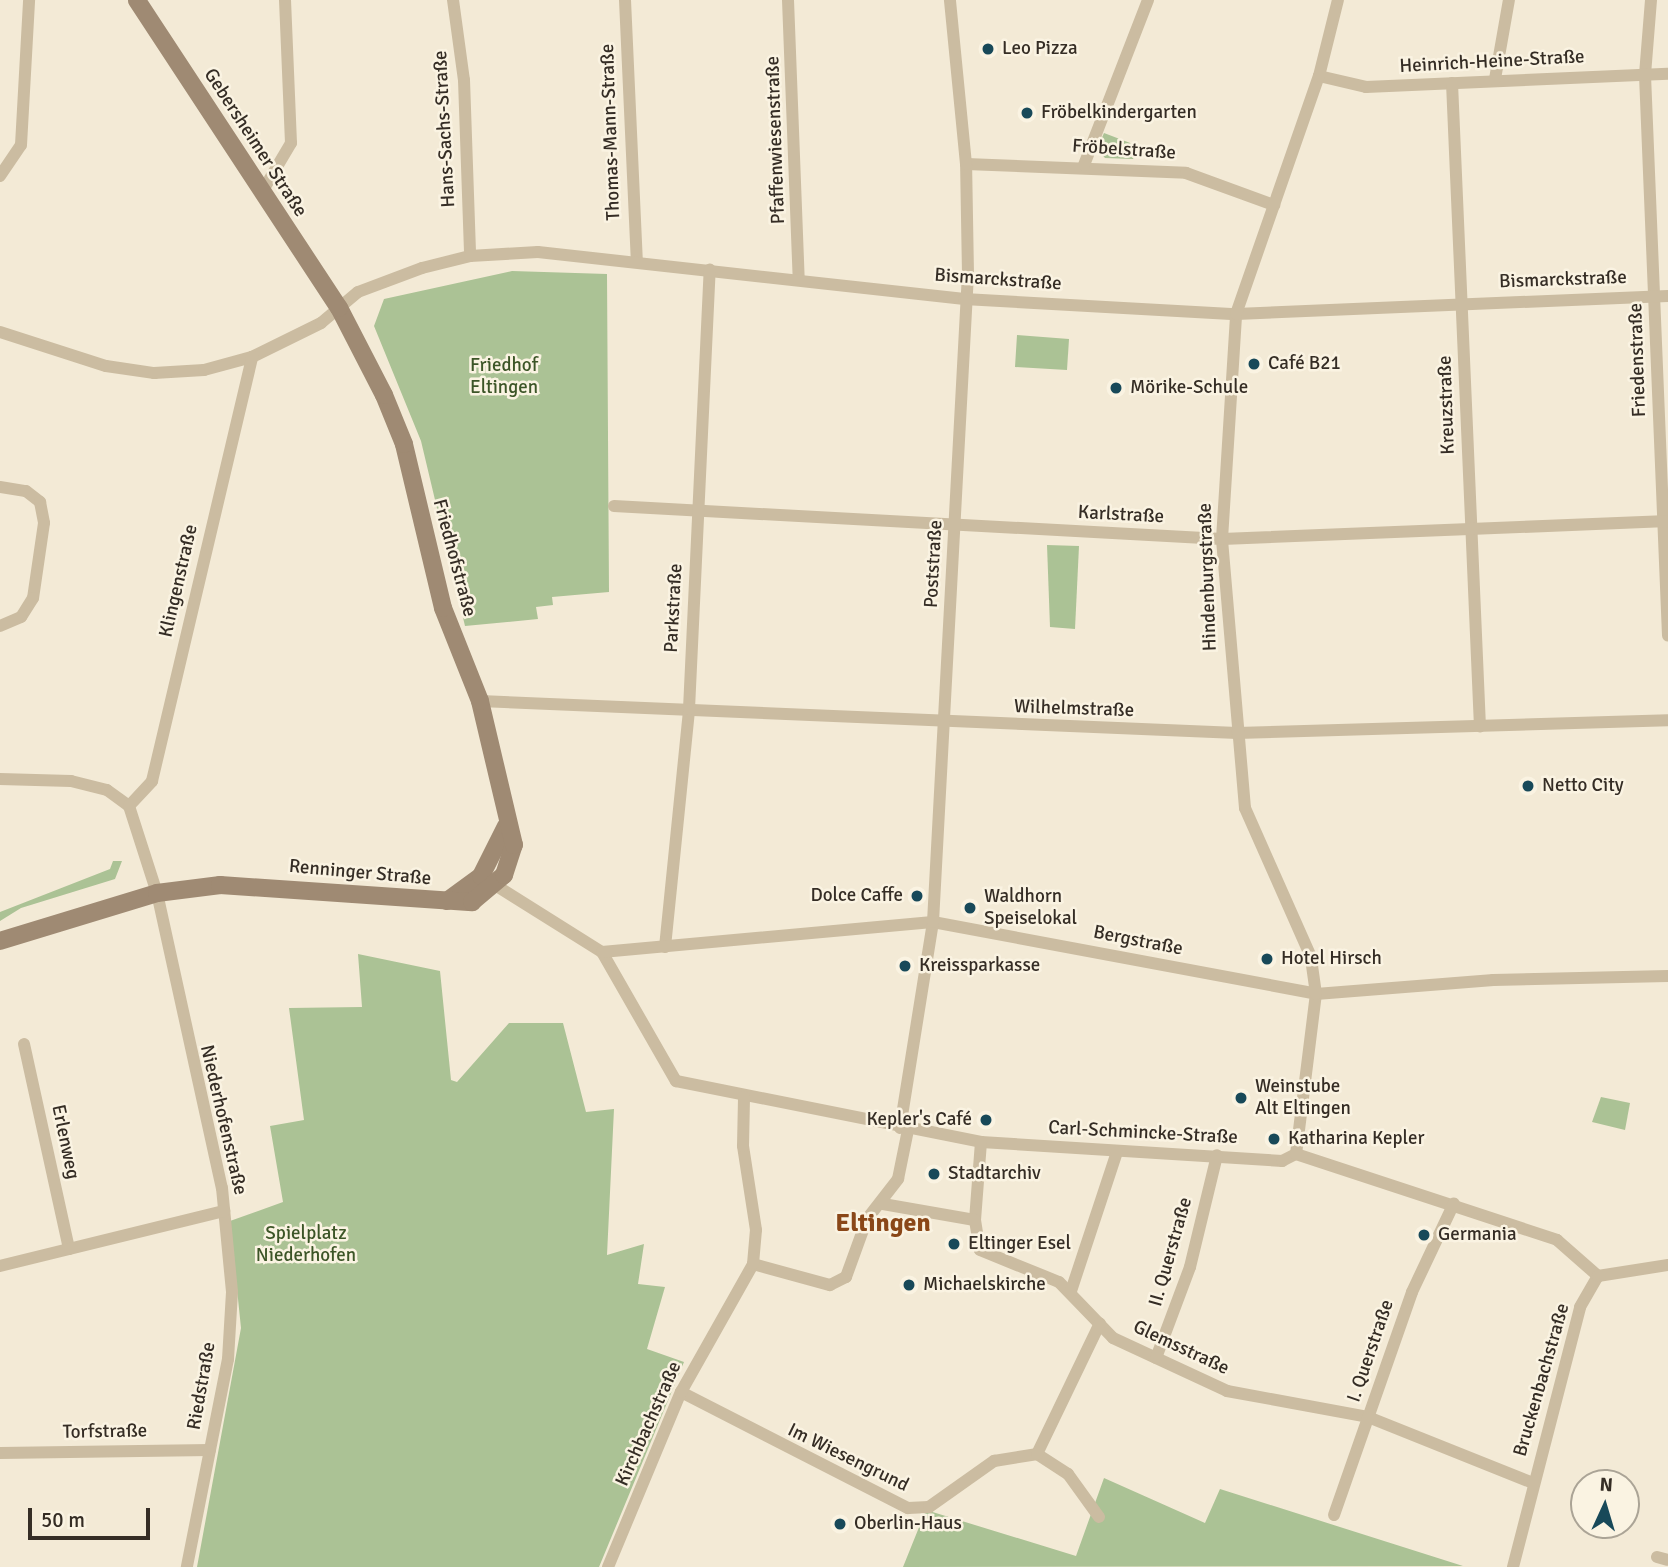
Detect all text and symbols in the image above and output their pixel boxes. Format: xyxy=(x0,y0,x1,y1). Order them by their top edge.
place label: Leo Pizza xyxy=(1002,38,1078,60)
marker: Leo Pizza xyxy=(980,41,996,57)
street label: Thomas-Mann-Straße xyxy=(597,43,625,221)
street label: Heinrich-Heine-Straße xyxy=(1399,46,1585,78)
street label: Hans-Sachs-Straße xyxy=(430,50,460,208)
street label: Pfaffenwiesenstraße xyxy=(762,56,790,224)
street label: Gebersheimer Straße xyxy=(198,64,312,222)
place label: Fröbelkindergarten xyxy=(1041,102,1197,124)
marker: Fröbelkindergarten xyxy=(1019,105,1035,121)
street label: Fröbelstraße xyxy=(1071,135,1177,165)
street label: Bismarckstraße xyxy=(933,264,1063,296)
street label: Bismarckstraße xyxy=(1499,266,1627,294)
street label: Friedenstraße xyxy=(1625,303,1651,417)
place label: Café B21 xyxy=(1268,353,1341,375)
park label: Friedhof Eltingen xyxy=(470,355,538,399)
street label: Kreuzstraße xyxy=(1434,355,1460,455)
marker: Café B21 xyxy=(1246,356,1262,372)
place label: Mörike-Schule xyxy=(1130,377,1248,399)
marker: Mörike-Schule xyxy=(1108,380,1124,396)
street label: Friedhofstraße xyxy=(427,497,481,619)
street label: Karlstraße xyxy=(1077,501,1165,529)
street label: Hindenburgstraße xyxy=(1194,502,1222,652)
street label: Poststraße xyxy=(920,519,948,609)
street label: Klingenstraße xyxy=(155,522,203,640)
street label: Parkstraße xyxy=(660,563,688,653)
street label: Wilhelmstraße xyxy=(1013,696,1135,722)
place label: Netto City xyxy=(1542,775,1624,797)
marker: Netto City xyxy=(1520,778,1536,794)
street label: Renninger Straße xyxy=(288,855,432,891)
place label: Dolce Caffe xyxy=(810,885,903,907)
place label: Waldhorn Speiselokal xyxy=(984,886,1077,930)
marker: Dolce Caffe xyxy=(909,888,925,904)
marker: Waldhorn Speiselokal xyxy=(962,900,978,916)
street label: Bergstraße xyxy=(1091,921,1185,961)
place label: Hotel Hirsch xyxy=(1281,948,1382,970)
marker: Hotel Hirsch xyxy=(1259,951,1275,967)
place label: Kreissparkasse xyxy=(919,955,1040,977)
marker: Kreissparkasse xyxy=(897,958,913,974)
street label: Niederhofenstraße xyxy=(195,1043,251,1197)
place label: Weinstube Alt Eltingen xyxy=(1255,1076,1351,1120)
marker: Weinstube Alt Eltingen xyxy=(1233,1090,1249,1106)
street label: Erlenweg xyxy=(46,1103,84,1181)
place label: Kepler's Café xyxy=(866,1109,972,1131)
marker: Kepler's Café xyxy=(978,1112,994,1128)
street label: Carl-Schmincke-Straße xyxy=(1048,1117,1238,1149)
place label: Katharina Kepler xyxy=(1288,1128,1425,1150)
marker: Katharina Kepler xyxy=(1266,1131,1282,1147)
place label: Stadtarchiv xyxy=(948,1163,1041,1185)
marker: Stadtarchiv xyxy=(926,1166,942,1182)
street label: II. Querstraße xyxy=(1145,1195,1197,1309)
district label: Eltingen xyxy=(835,1208,931,1240)
park label: Spielplatz Niederhofen xyxy=(256,1223,356,1267)
place label: Germania xyxy=(1438,1224,1517,1246)
marker: Germania xyxy=(1416,1227,1432,1243)
place label: Eltinger Esel xyxy=(968,1233,1071,1255)
marker: Eltinger Esel xyxy=(946,1236,962,1252)
place label: Michaelskirche xyxy=(923,1274,1046,1296)
marker: Michaelskirche xyxy=(901,1277,917,1293)
street label: I. Querstraße xyxy=(1343,1297,1399,1405)
street label: Bruckenbachstraße xyxy=(1509,1301,1575,1459)
street label: Glemsstraße xyxy=(1129,1316,1233,1380)
street label: Riedstraße xyxy=(183,1340,221,1432)
street label: Kirchbachstraße xyxy=(611,1358,687,1490)
street label: Im Wiesengrund xyxy=(784,1419,912,1497)
street label: Torfstraße xyxy=(63,1420,147,1444)
north arrow xyxy=(1570,1469,1640,1539)
text: N xyxy=(1599,1473,1614,1497)
scale bar xyxy=(32,1494,154,1538)
text: 50 m xyxy=(41,1507,85,1533)
place label: Oberlin-Haus xyxy=(854,1513,962,1535)
marker: Oberlin-Haus xyxy=(832,1516,848,1532)

